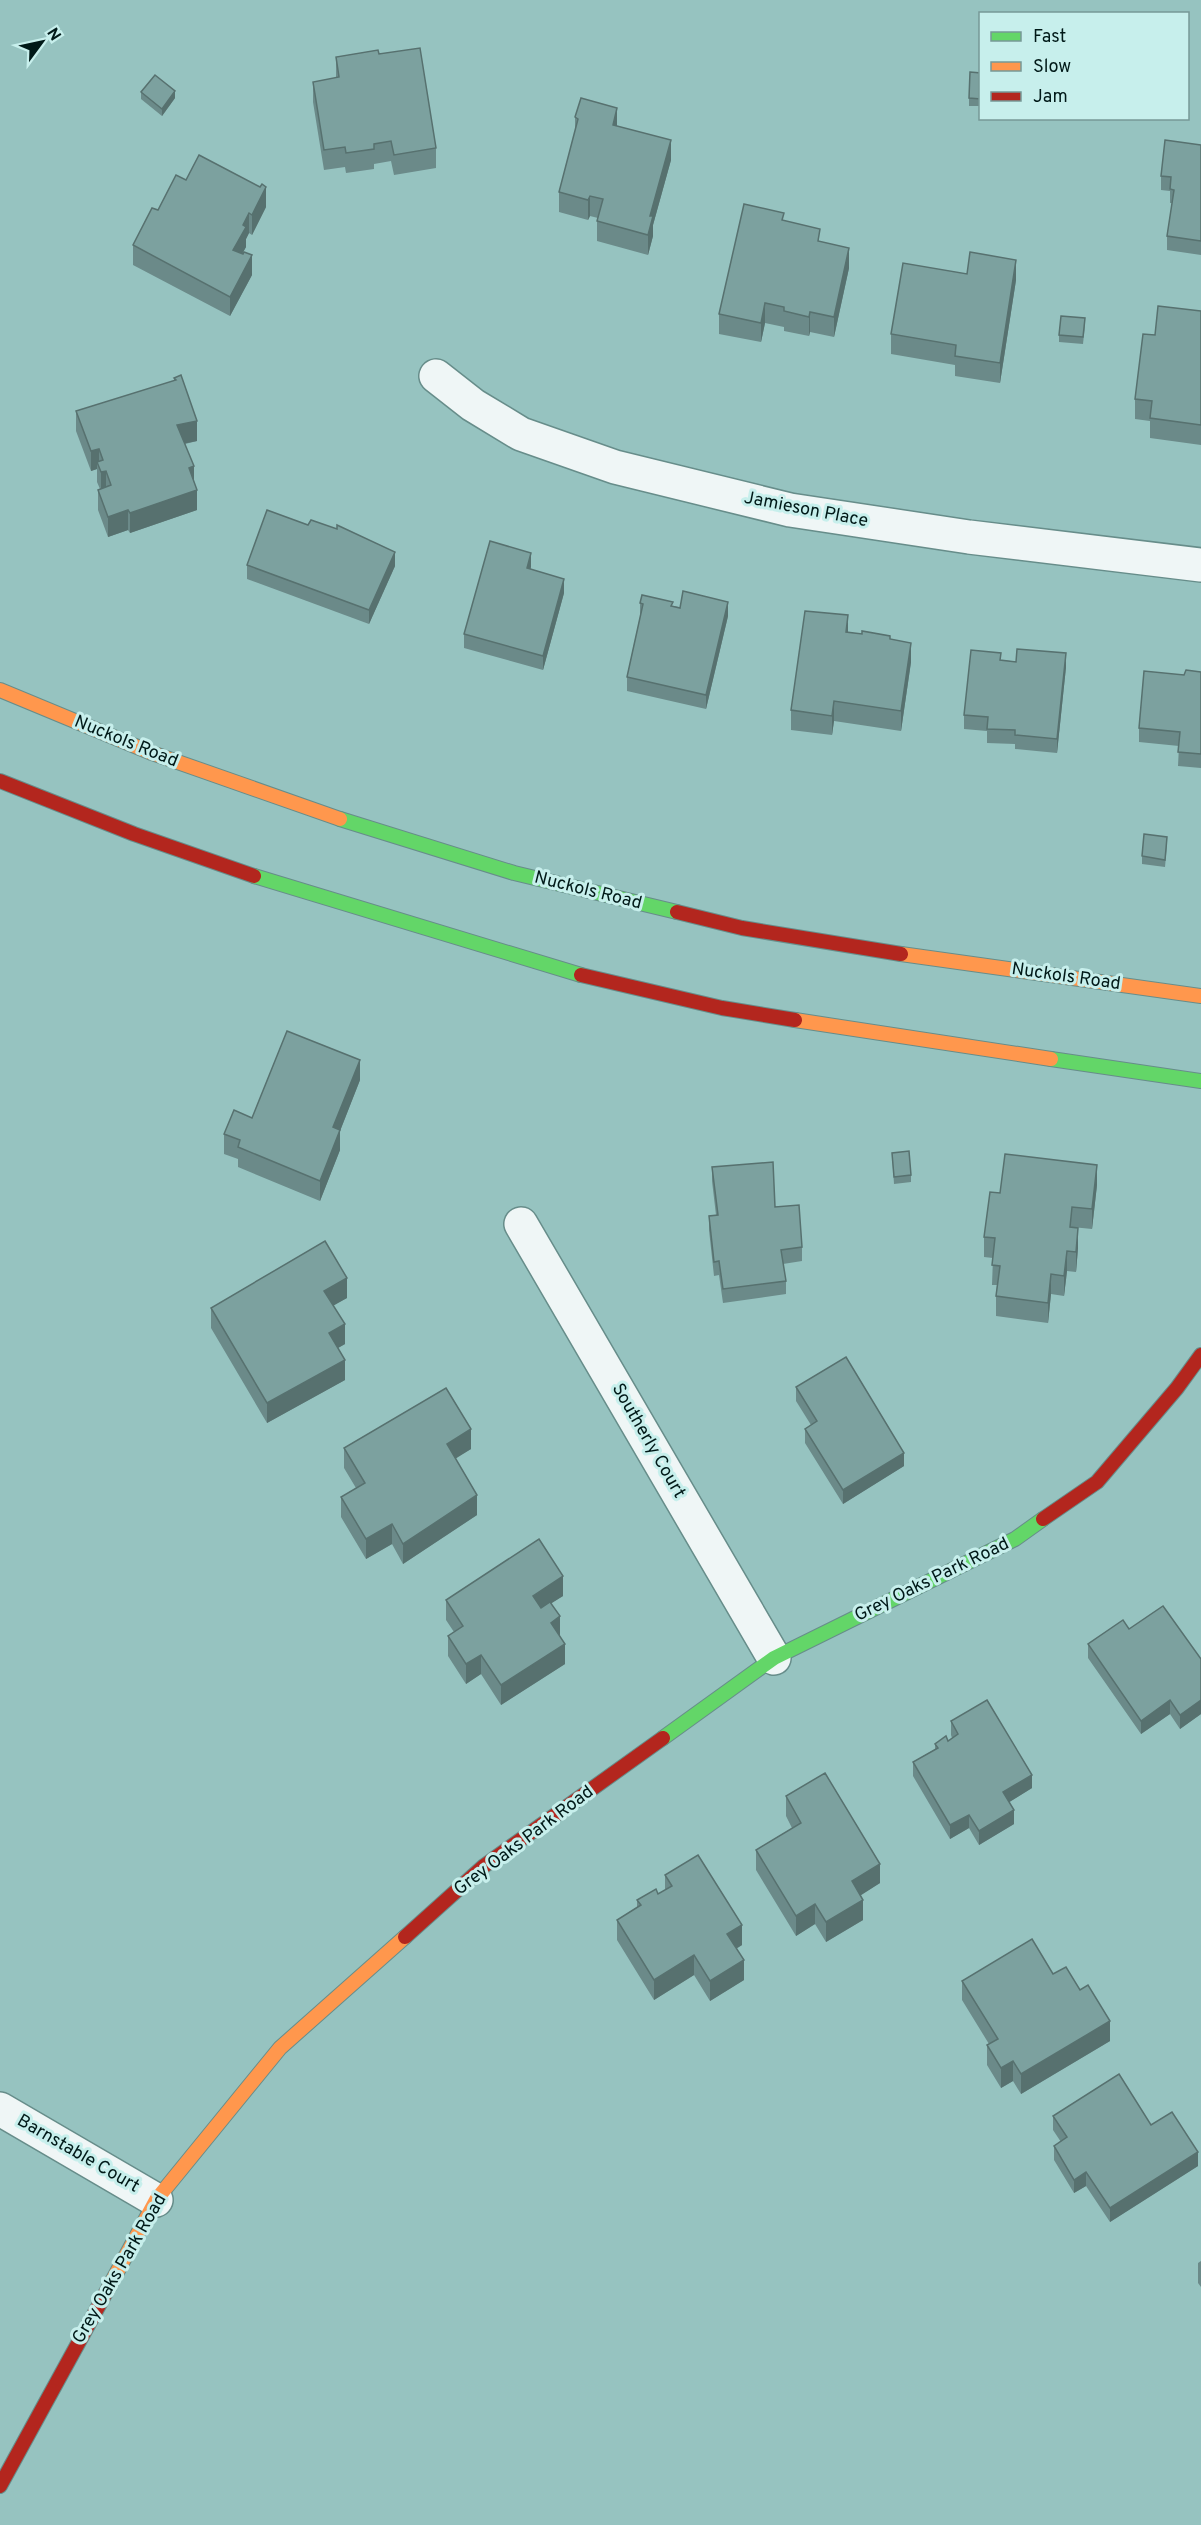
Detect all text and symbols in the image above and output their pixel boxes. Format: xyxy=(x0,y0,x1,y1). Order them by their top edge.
north arrow xyxy=(12,12,72,72)
legend xyxy=(979,12,1189,120)
text: N xyxy=(41,25,64,45)
text: Fast xyxy=(1033,26,1066,49)
text: Slow xyxy=(1033,56,1071,79)
text: Jam xyxy=(1033,86,1068,109)
street label: Jamieson Place xyxy=(742,487,870,533)
street label: Nuckols Road xyxy=(71,711,181,773)
street label: Nuckols Road xyxy=(532,867,644,915)
street label: Nuckols Road xyxy=(1010,958,1122,996)
street label: Southerly Court xyxy=(606,1379,690,1503)
street label: Grey Oaks Park Road xyxy=(851,1533,1013,1627)
street label: Grey Oaks Park Road xyxy=(450,1781,598,1901)
street label: Barnstable Court xyxy=(13,2110,143,2198)
street label: Grey Oaks Park Road xyxy=(68,2190,172,2348)

